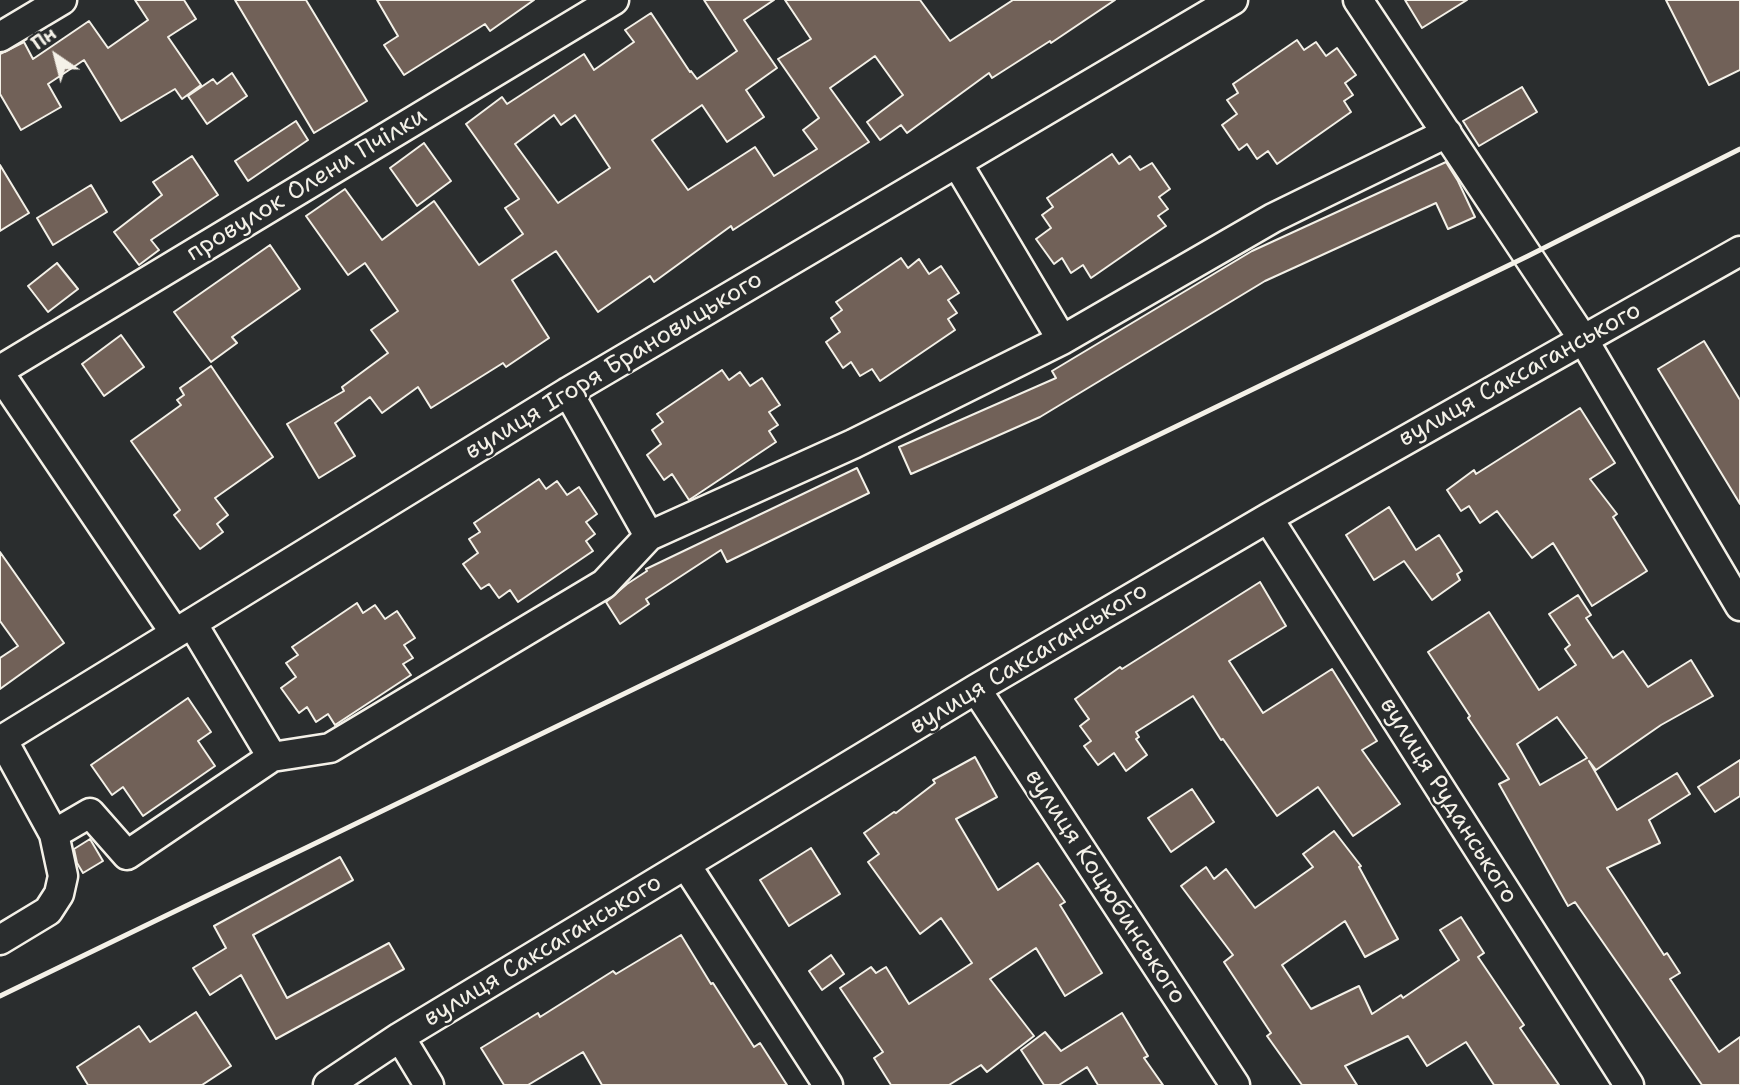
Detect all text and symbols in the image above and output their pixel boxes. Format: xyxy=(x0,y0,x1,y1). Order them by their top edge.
north arrow xyxy=(21,21,91,91)
text: Пн xyxy=(26,21,61,56)
street label: провулок Олени Пчілки xyxy=(182,102,432,268)
street label: вулиця Ігоря Брановицького xyxy=(460,266,768,466)
street label: вулиця Саксаганського xyxy=(1394,296,1646,454)
street label: вулиця Саксаганського xyxy=(905,576,1153,742)
street label: вулиця Руданського xyxy=(1373,693,1523,909)
street label: вулиця Коцюбинського xyxy=(1018,764,1192,1010)
street label: вулиця Саксаганського xyxy=(419,868,667,1034)

